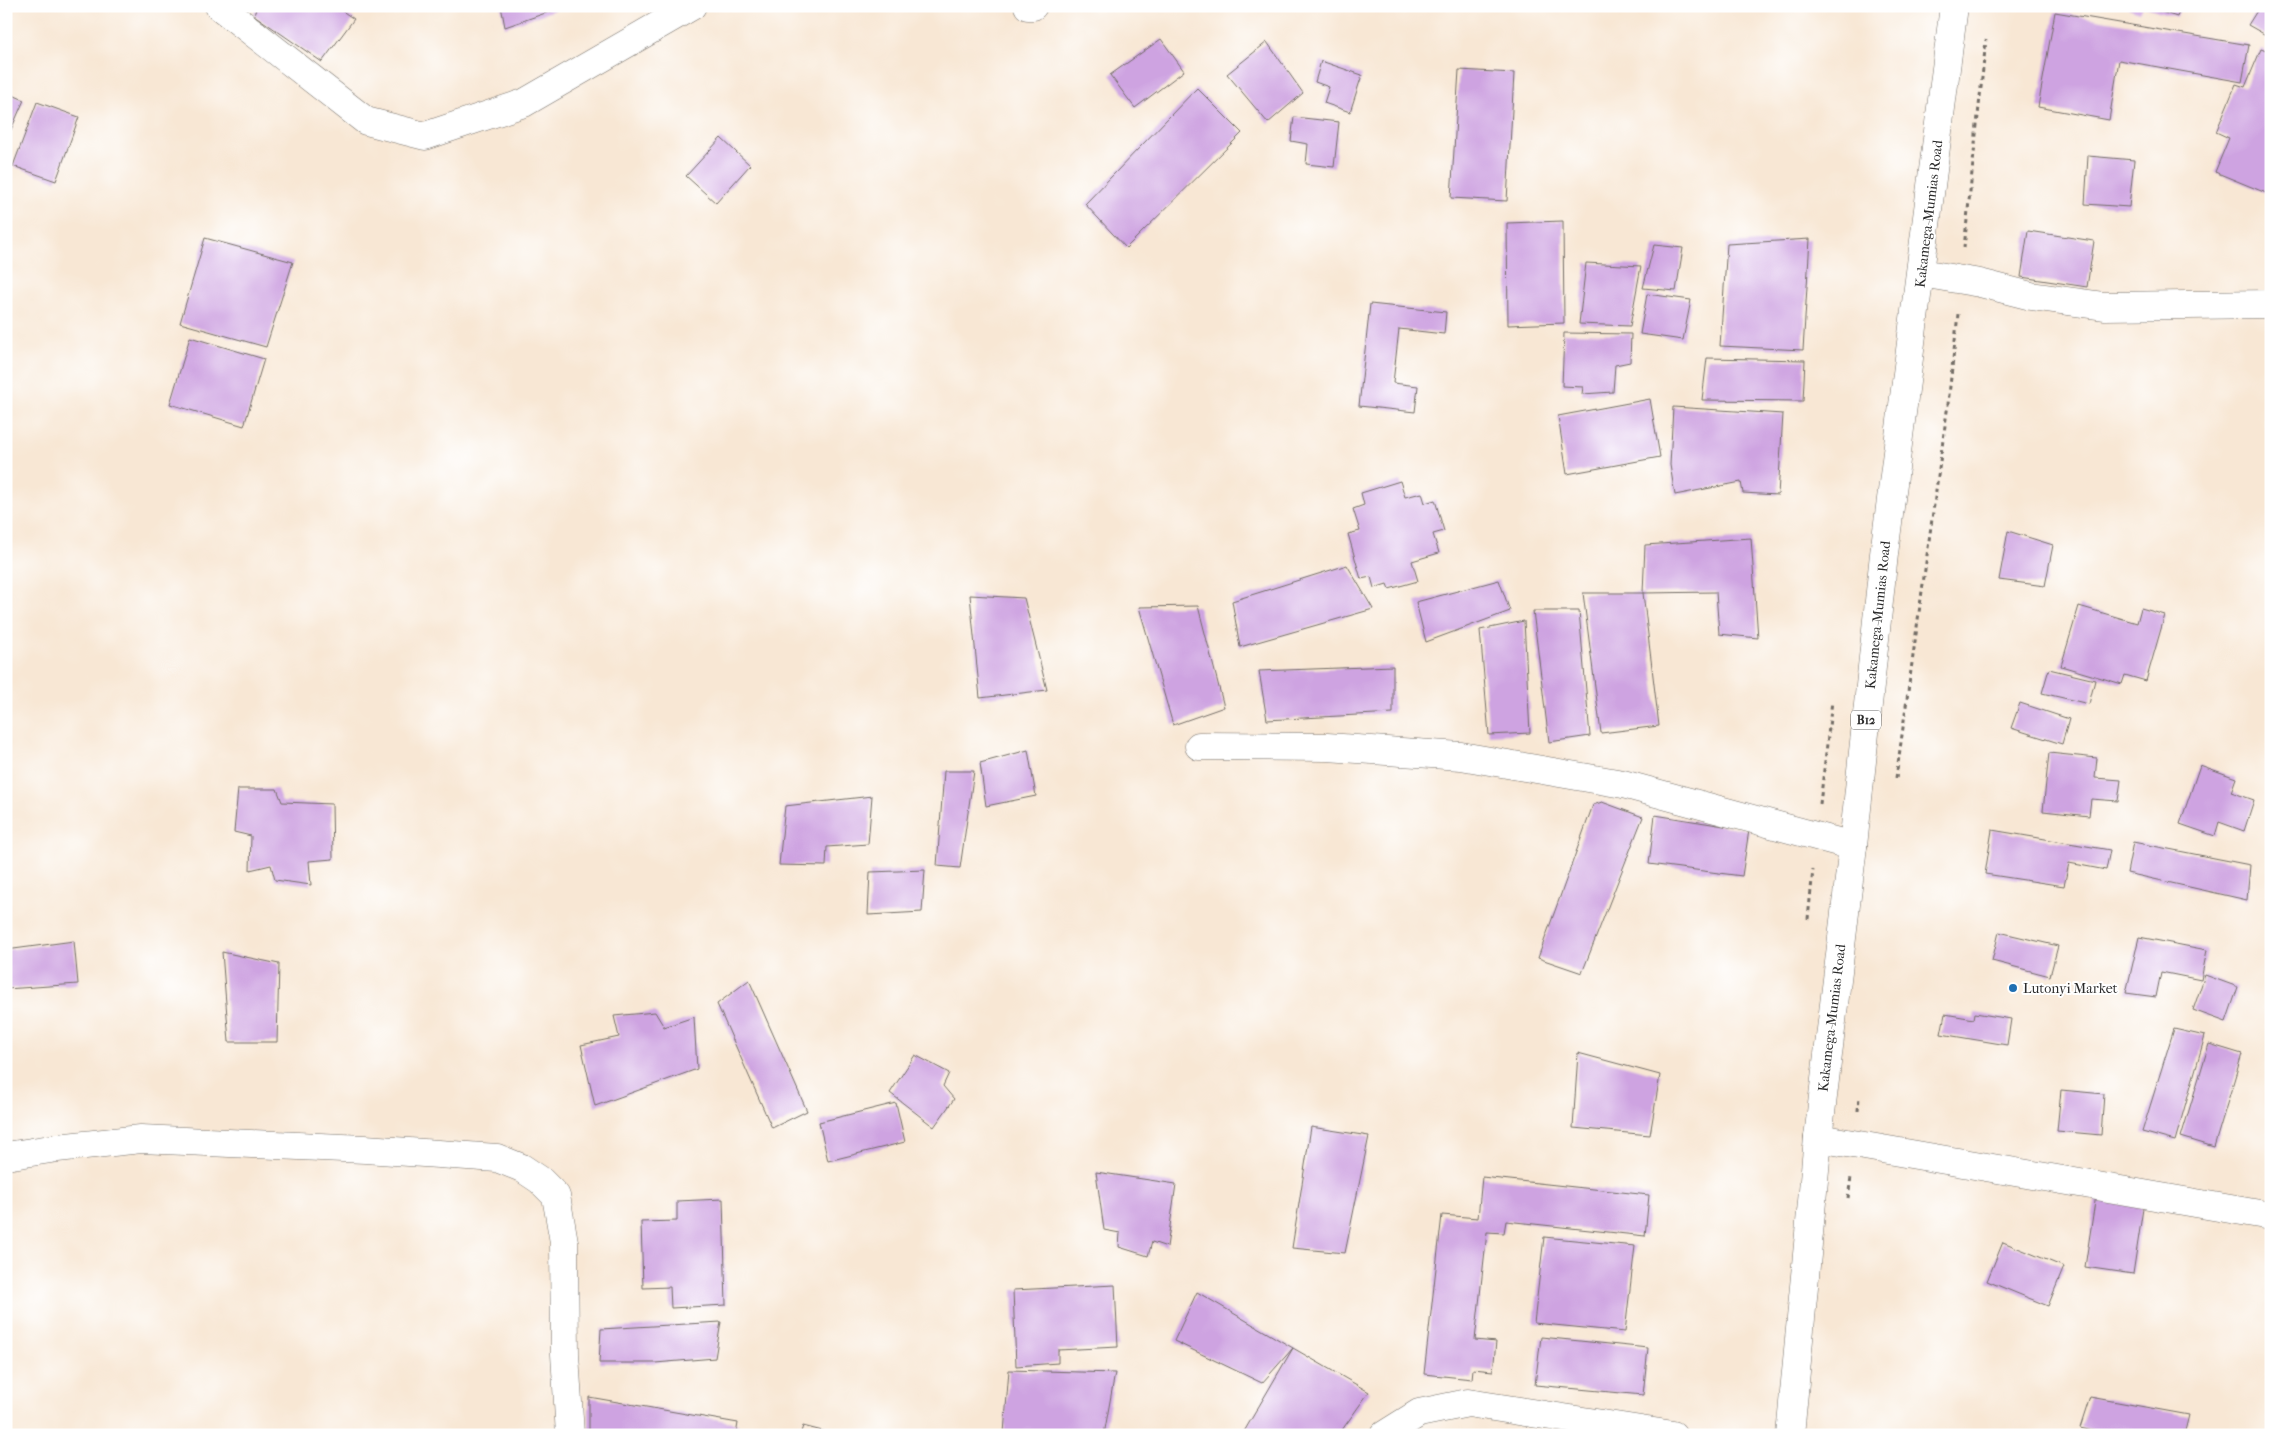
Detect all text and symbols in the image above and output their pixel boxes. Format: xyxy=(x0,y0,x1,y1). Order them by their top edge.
street label: Kakamega-Mumias Road xyxy=(1912,139,1947,289)
street label: Kakamega-Mumias Road xyxy=(1862,540,1894,690)
road number: B12 xyxy=(1851,710,1881,730)
street label: Kakamega-Mumias Road xyxy=(1815,943,1850,1093)
place label: Lutonyi Market xyxy=(2023,980,2118,997)
marker: Lutonyi Market xyxy=(2007,982,2019,994)

